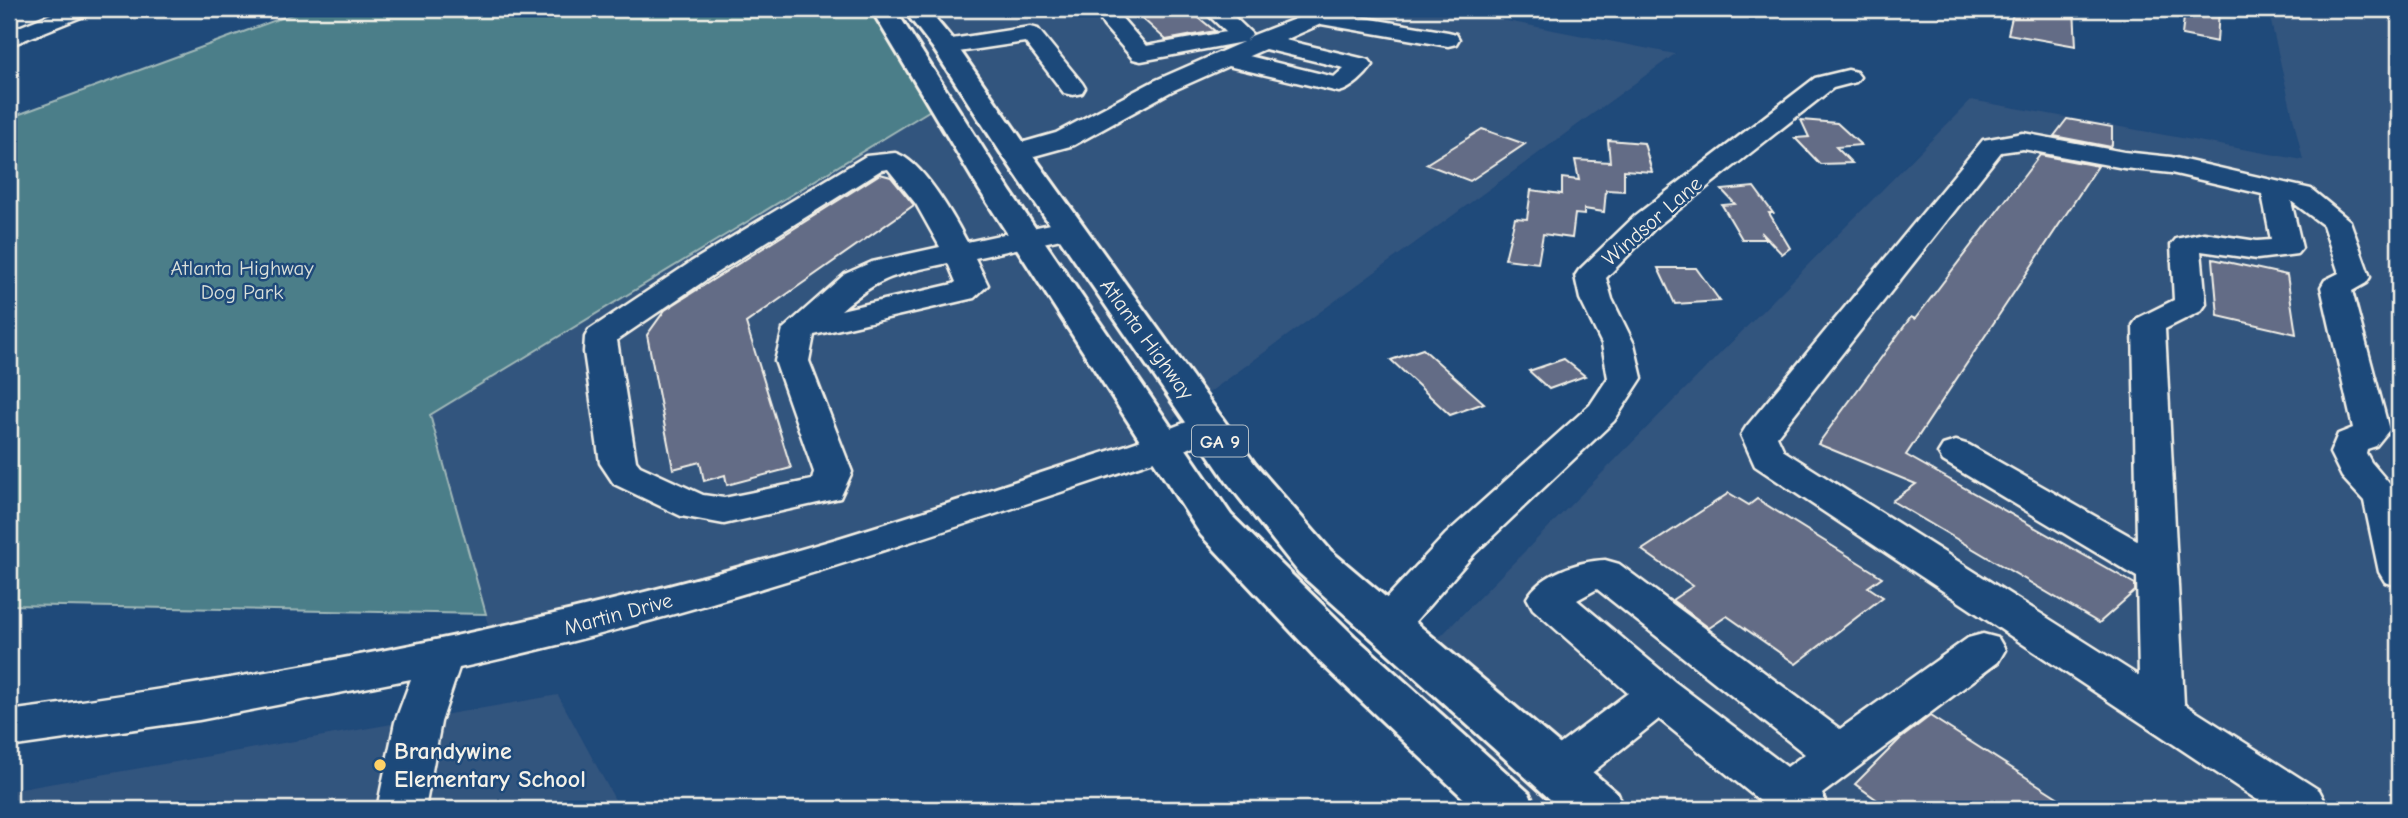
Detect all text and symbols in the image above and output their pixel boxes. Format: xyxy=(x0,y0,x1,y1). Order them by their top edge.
street label: Windsor Lane xyxy=(1597,171,1707,271)
park label: Atlanta Highway Dog Park xyxy=(170,256,314,304)
street label: Atlanta Highway xyxy=(1095,274,1199,404)
road number: GA 9 xyxy=(1192,426,1248,456)
street label: Martin Drive xyxy=(561,588,675,640)
place label: Brandywine Elementary School xyxy=(394,737,586,793)
marker: Brandywine Elementary School xyxy=(372,757,388,773)

